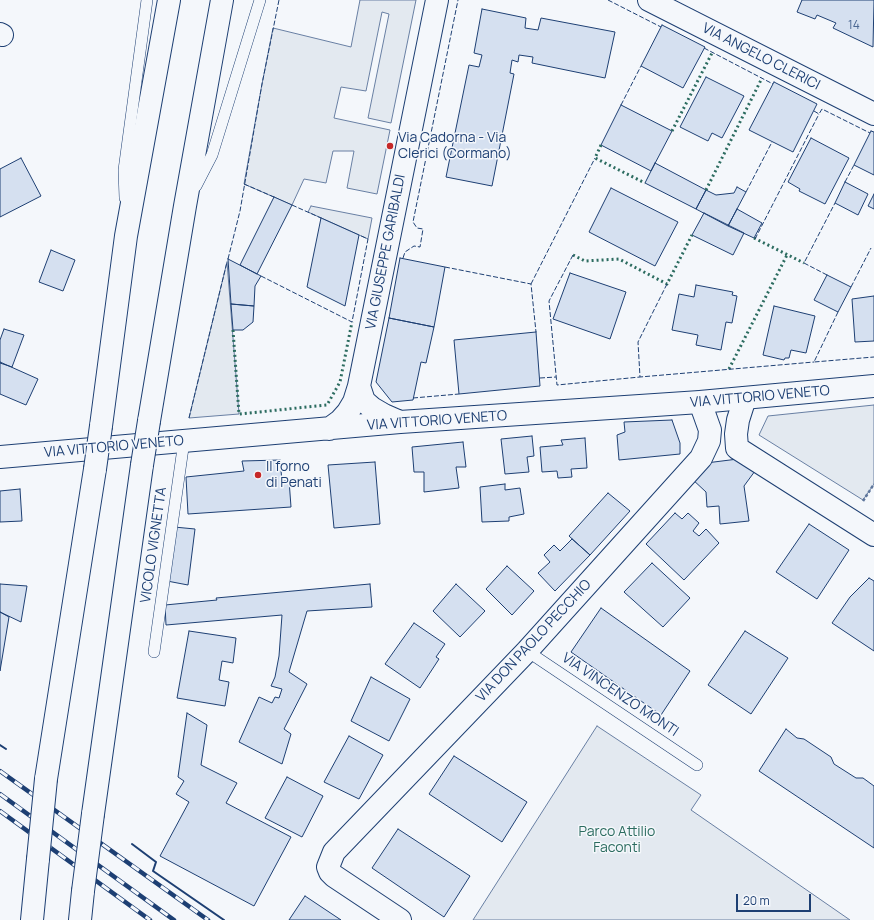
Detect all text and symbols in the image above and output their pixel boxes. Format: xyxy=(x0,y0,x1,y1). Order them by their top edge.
house number: 14 xyxy=(848,19,860,33)
street label: VIA ANGELO CLERICI xyxy=(699,20,823,94)
place label: Via Cadorna - Via Clerici (Cormano) xyxy=(398,130,512,162)
marker: Via Cadorna - Via Clerici (Cormano) xyxy=(385,141,395,151)
street label: VIA GIUSEPPE GARIBALDI xyxy=(363,173,409,331)
street label: VIA VITTORIO VENETO xyxy=(689,383,831,411)
street label: VIA VITTORIO VENETO xyxy=(366,408,508,434)
street label: VIA VITTORIO VENETO xyxy=(43,433,185,461)
place label: Il forno di Penati xyxy=(266,459,322,492)
marker: Il forno di Penati xyxy=(253,470,263,480)
street label: VICOLO VIGNETTA xyxy=(138,486,170,604)
street label: VIA DON PAOLO PECCHIO xyxy=(473,577,595,705)
street label: VIA VINCENZO MONTI xyxy=(559,650,681,740)
park label: Parco Attilio Faconti xyxy=(579,824,655,856)
scale bar xyxy=(738,886,813,912)
text: 20 m xyxy=(743,892,770,909)

